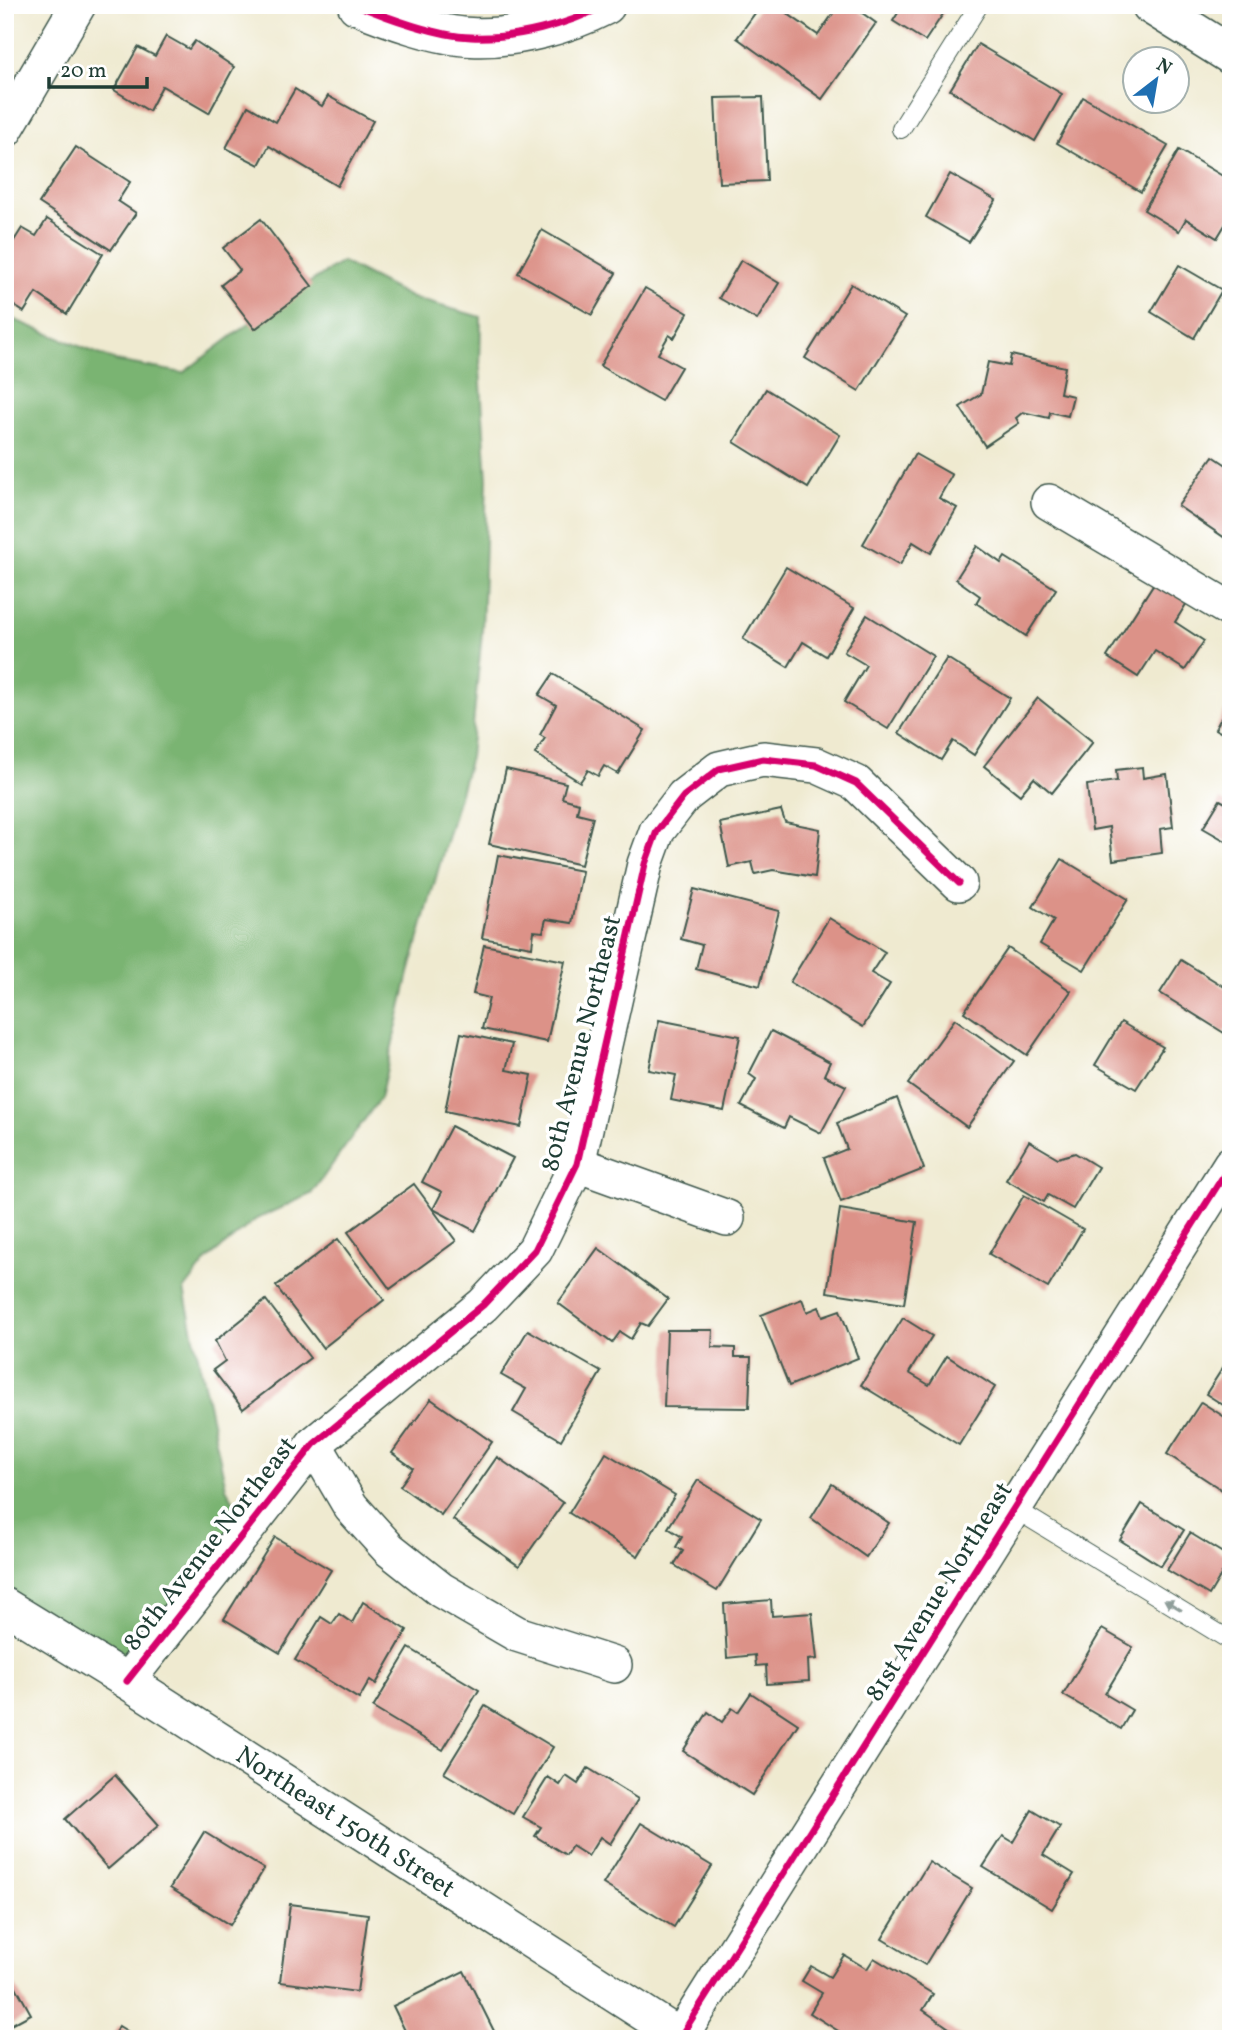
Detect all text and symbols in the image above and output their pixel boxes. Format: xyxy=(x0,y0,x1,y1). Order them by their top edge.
scale bar xyxy=(49,46,147,90)
north arrow xyxy=(1120,46,1190,116)
text: N xyxy=(1151,52,1177,82)
text: 20 m xyxy=(60,57,106,86)
street label: 80th Avenue Northeast xyxy=(533,911,631,1175)
street label: 80th Avenue Northeast xyxy=(115,1429,306,1659)
street label: 81st Avenue Northeast xyxy=(857,1475,1022,1709)
one-way arrow xyxy=(1163,1599,1182,1612)
street label: Northeast 150th Street xyxy=(228,1738,462,1907)

